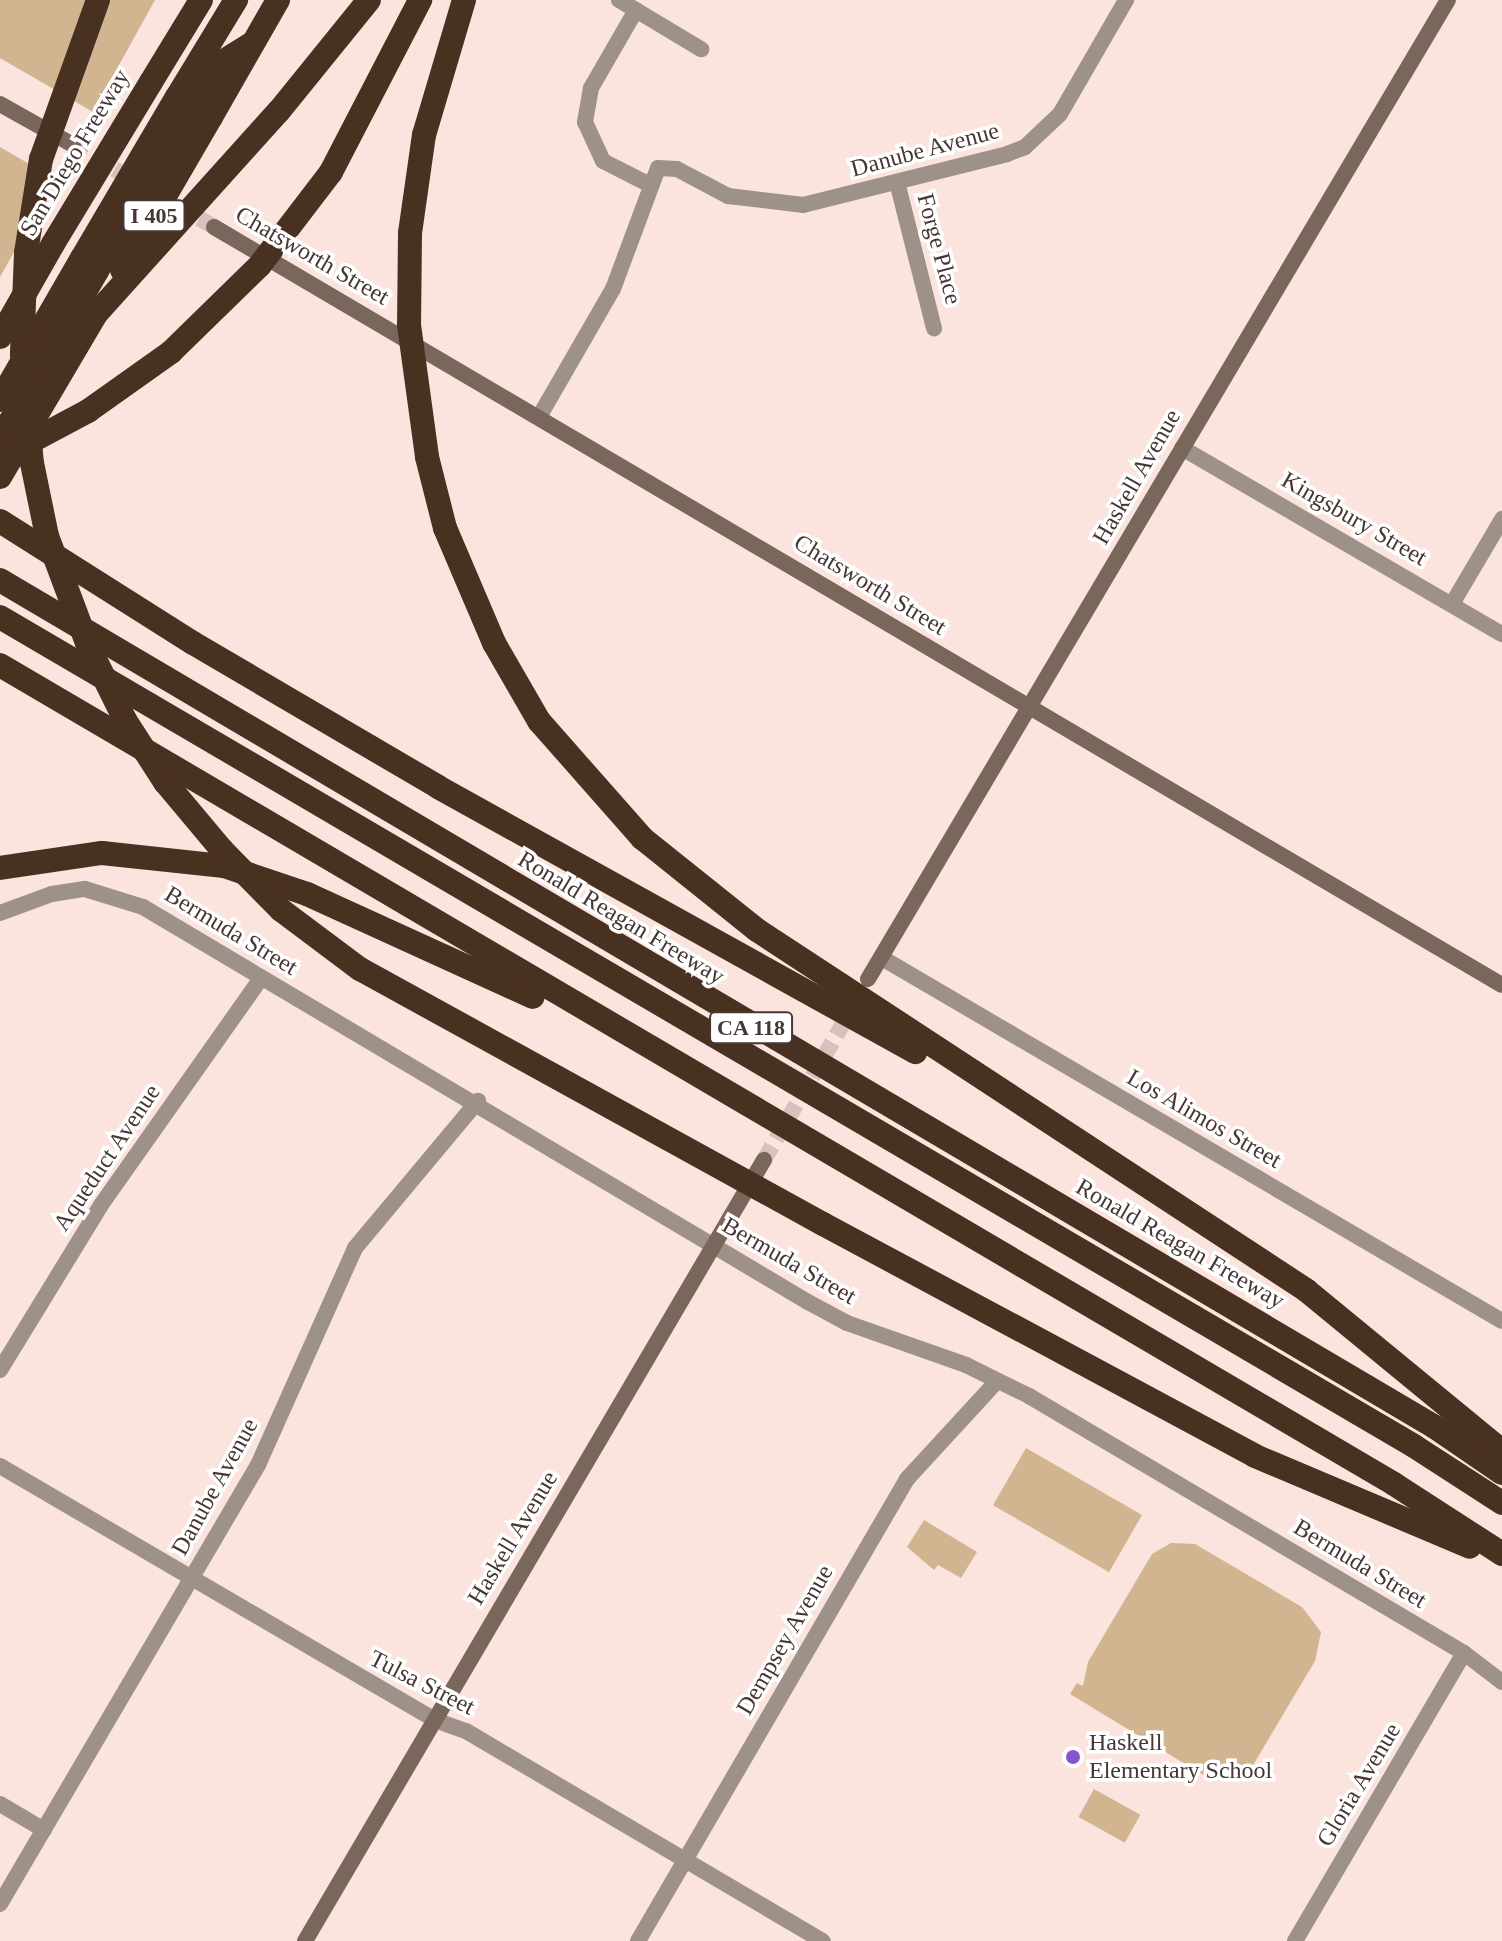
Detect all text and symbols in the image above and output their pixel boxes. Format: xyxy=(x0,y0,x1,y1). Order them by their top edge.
street label: San Diego Freeway xyxy=(14,64,136,242)
street label: Danube Avenue xyxy=(847,116,1003,184)
street label: Forge Place xyxy=(910,190,968,308)
road number: I 405 xyxy=(122,198,186,234)
street label: Chatsworth Street xyxy=(230,200,394,312)
street label: Haskell Avenue xyxy=(1086,404,1188,550)
street label: Kingsbury Street xyxy=(1276,466,1432,572)
street label: Chatsworth Street xyxy=(789,528,951,642)
street label: Ronald Reagan Freeway xyxy=(512,845,730,991)
street label: Bermuda Street xyxy=(159,880,303,982)
road number: CA 118 xyxy=(707,1010,795,1046)
street label: Los Alimos Street xyxy=(1121,1063,1287,1175)
street label: Aqueduct Avenue xyxy=(47,1079,167,1237)
street label: Ronald Reagan Freeway xyxy=(1071,1173,1289,1315)
street label: Bermuda Street xyxy=(717,1211,861,1311)
street label: Danube Avenue xyxy=(165,1413,265,1561)
street label: Haskell Avenue xyxy=(461,1465,565,1611)
street label: Bermuda Street xyxy=(1288,1513,1432,1615)
street label: Dempsey Avenue xyxy=(730,1559,840,1721)
street label: Tulsa Street xyxy=(364,1644,480,1722)
street label: Gloria Avenue xyxy=(1311,1718,1407,1852)
place label: Haskell Elementary School xyxy=(1089,1729,1272,1785)
marker: Haskell Elementary School xyxy=(1064,1748,1082,1766)

